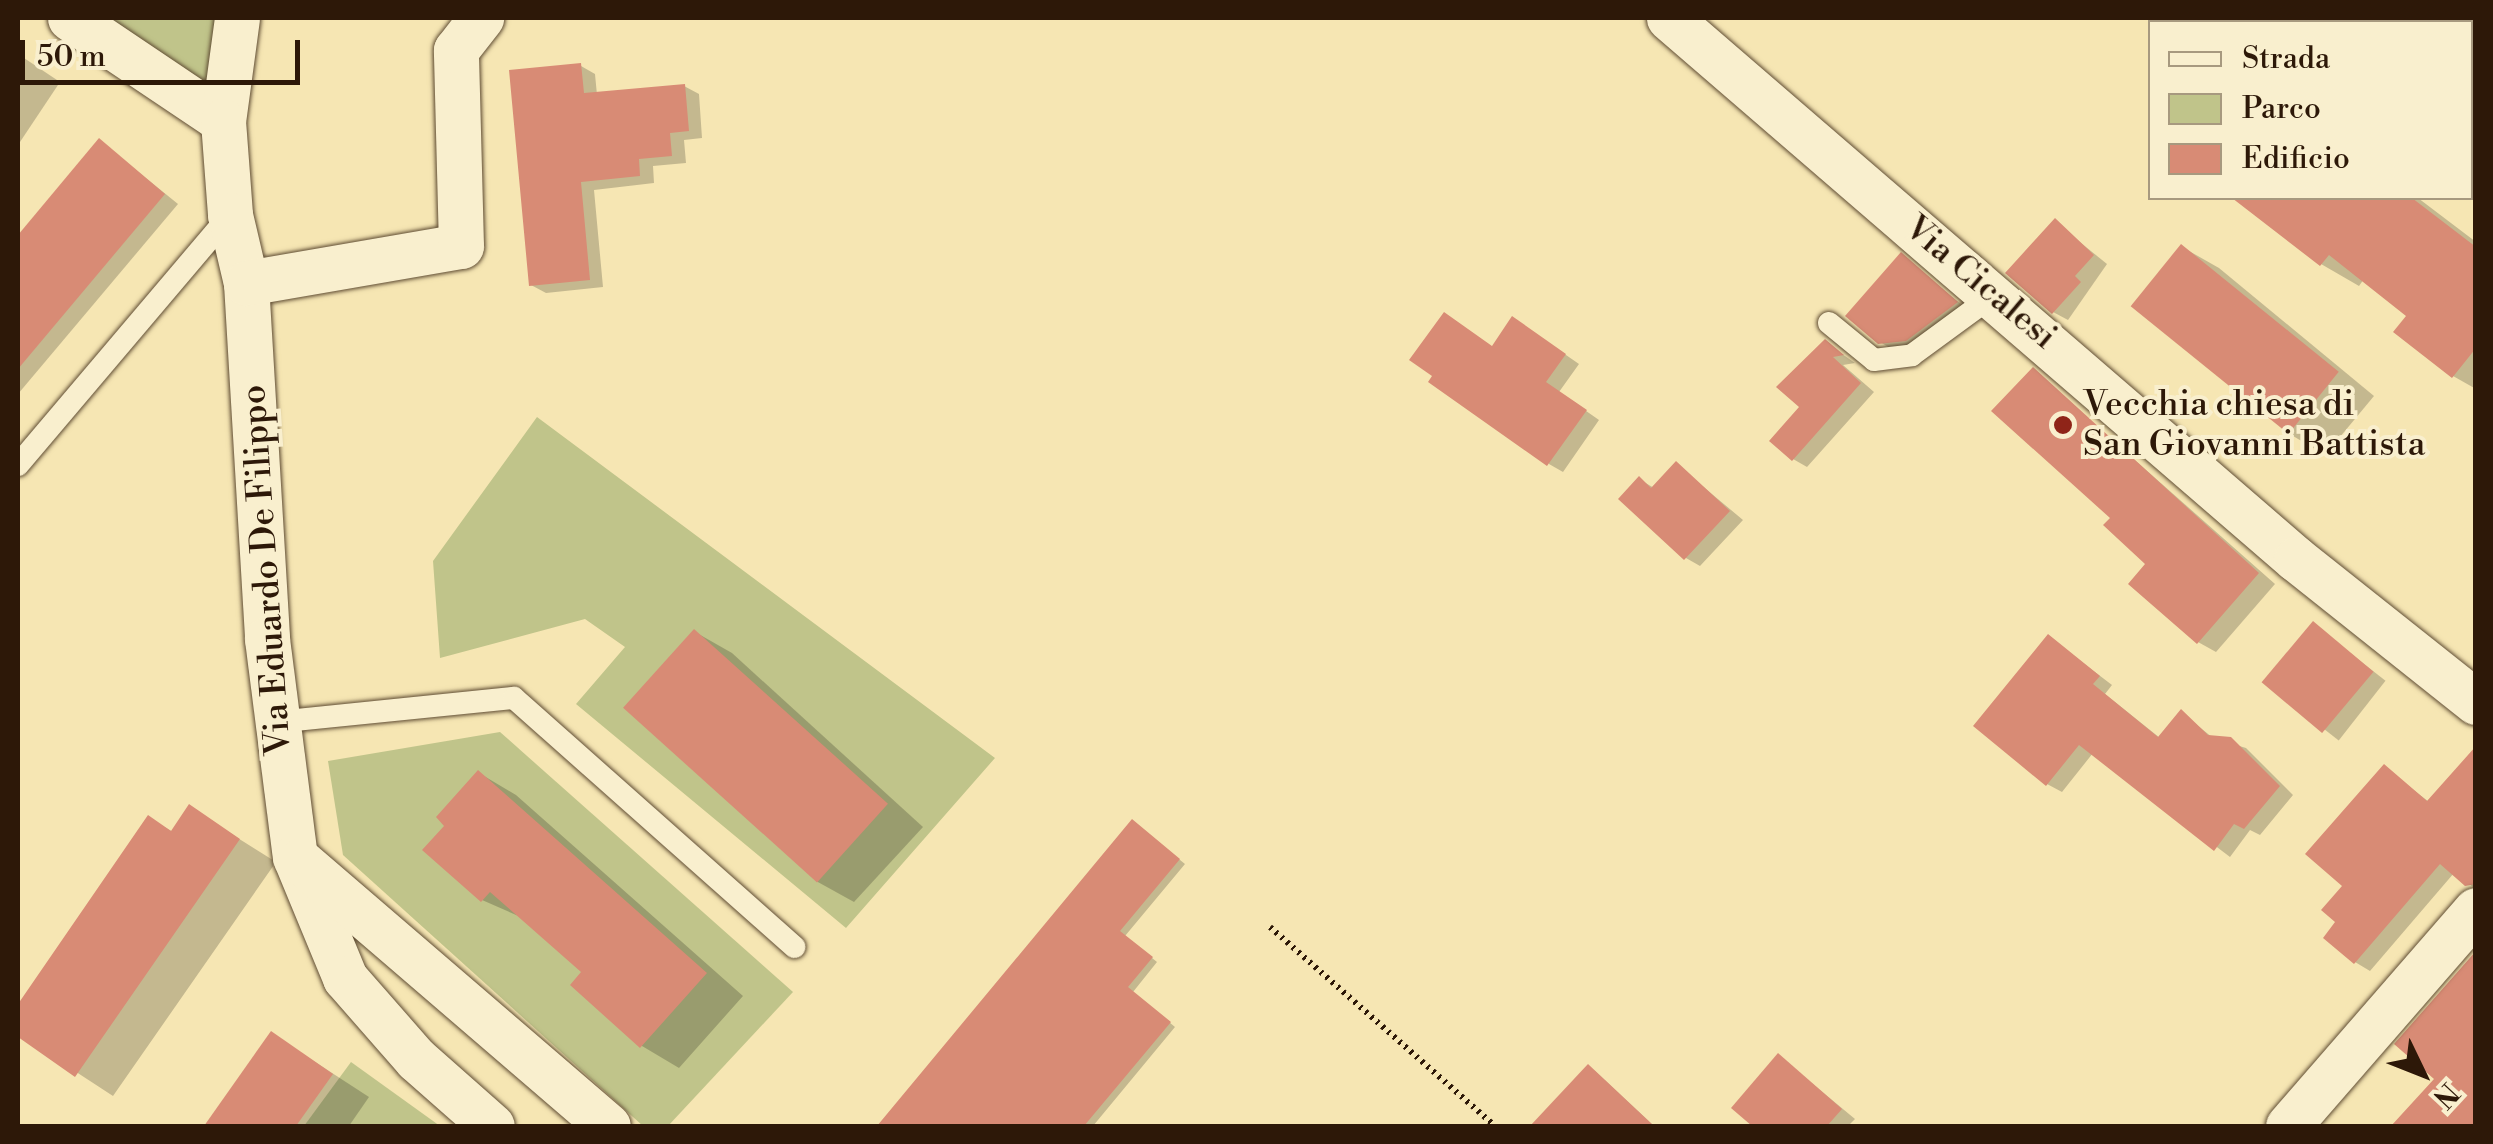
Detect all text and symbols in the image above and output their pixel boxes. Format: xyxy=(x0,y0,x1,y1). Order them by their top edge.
scale bar xyxy=(25,20,305,82)
legend xyxy=(2148,20,2473,200)
text: 50 m xyxy=(37,38,106,76)
text: Strada xyxy=(2242,40,2330,78)
text: Parco xyxy=(2242,90,2321,128)
text: Edificio xyxy=(2242,140,2350,178)
street label: Via Cicalesi xyxy=(1895,207,2065,359)
street label: Via Eduardo De Filippo xyxy=(233,383,301,757)
place label: Vecchia chiesa di San Giovanni Battista xyxy=(2083,384,2426,466)
marker: Vecchia chiesa di San Giovanni Battista xyxy=(2052,414,2074,436)
north arrow xyxy=(2373,1024,2473,1124)
text: N xyxy=(2425,1075,2466,1115)

